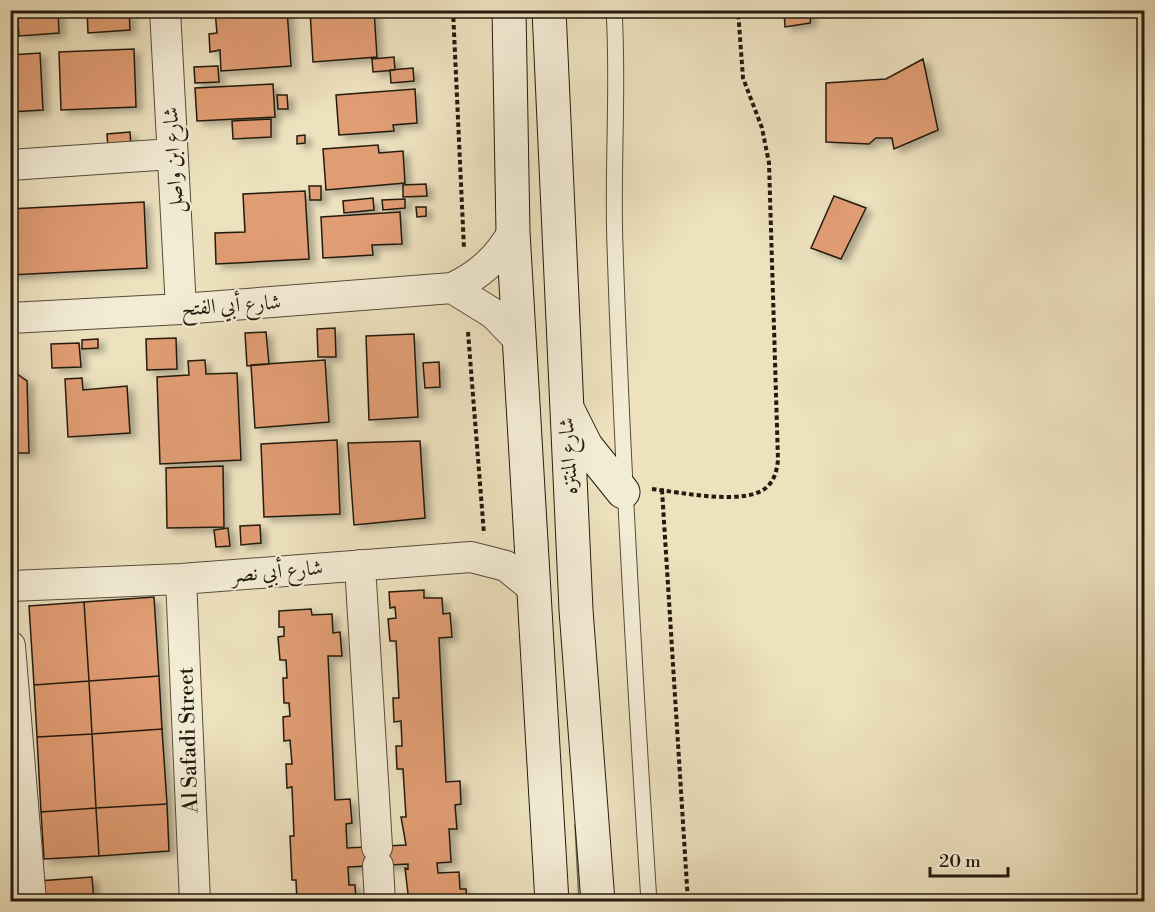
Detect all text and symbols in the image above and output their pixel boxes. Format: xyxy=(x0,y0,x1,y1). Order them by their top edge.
street label: شارع ابن واصل xyxy=(158,106,194,214)
street label: شارع أبي الفتح xyxy=(180,287,282,327)
street label: شارع المنتزه xyxy=(554,417,588,495)
street label: شارع أبي نصر xyxy=(228,552,324,593)
street label: Al Safadi Street xyxy=(173,666,205,814)
scale bar xyxy=(930,840,1008,878)
text: 20 m xyxy=(939,850,981,873)

